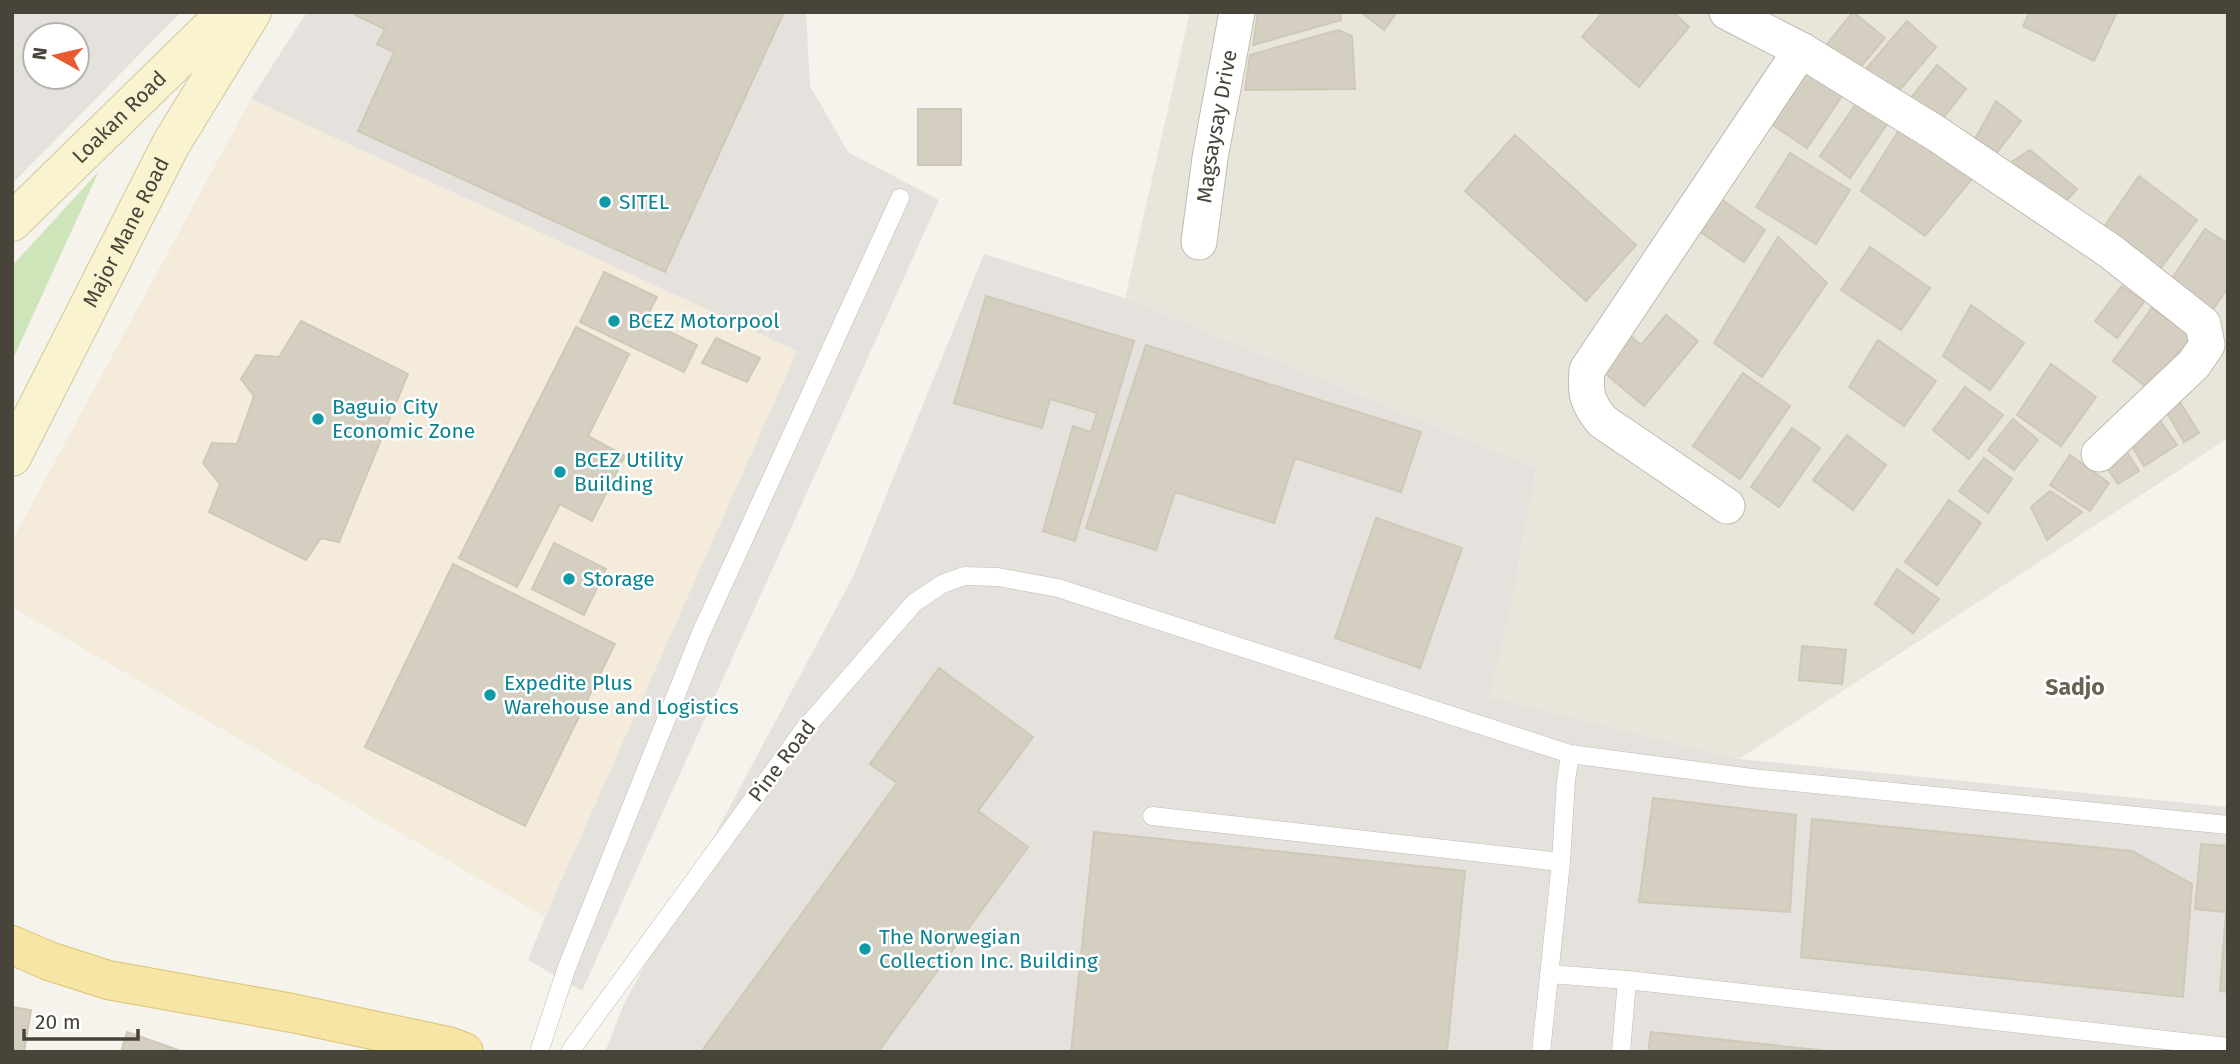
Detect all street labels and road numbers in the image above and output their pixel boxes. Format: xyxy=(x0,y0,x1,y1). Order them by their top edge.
street label: Magsaysay Drive xyxy=(1191,48,1243,205)
street label: Loakan Road xyxy=(67,65,172,169)
street label: Major Mane Road xyxy=(77,153,175,312)
street label: Pine Road xyxy=(743,715,821,807)

